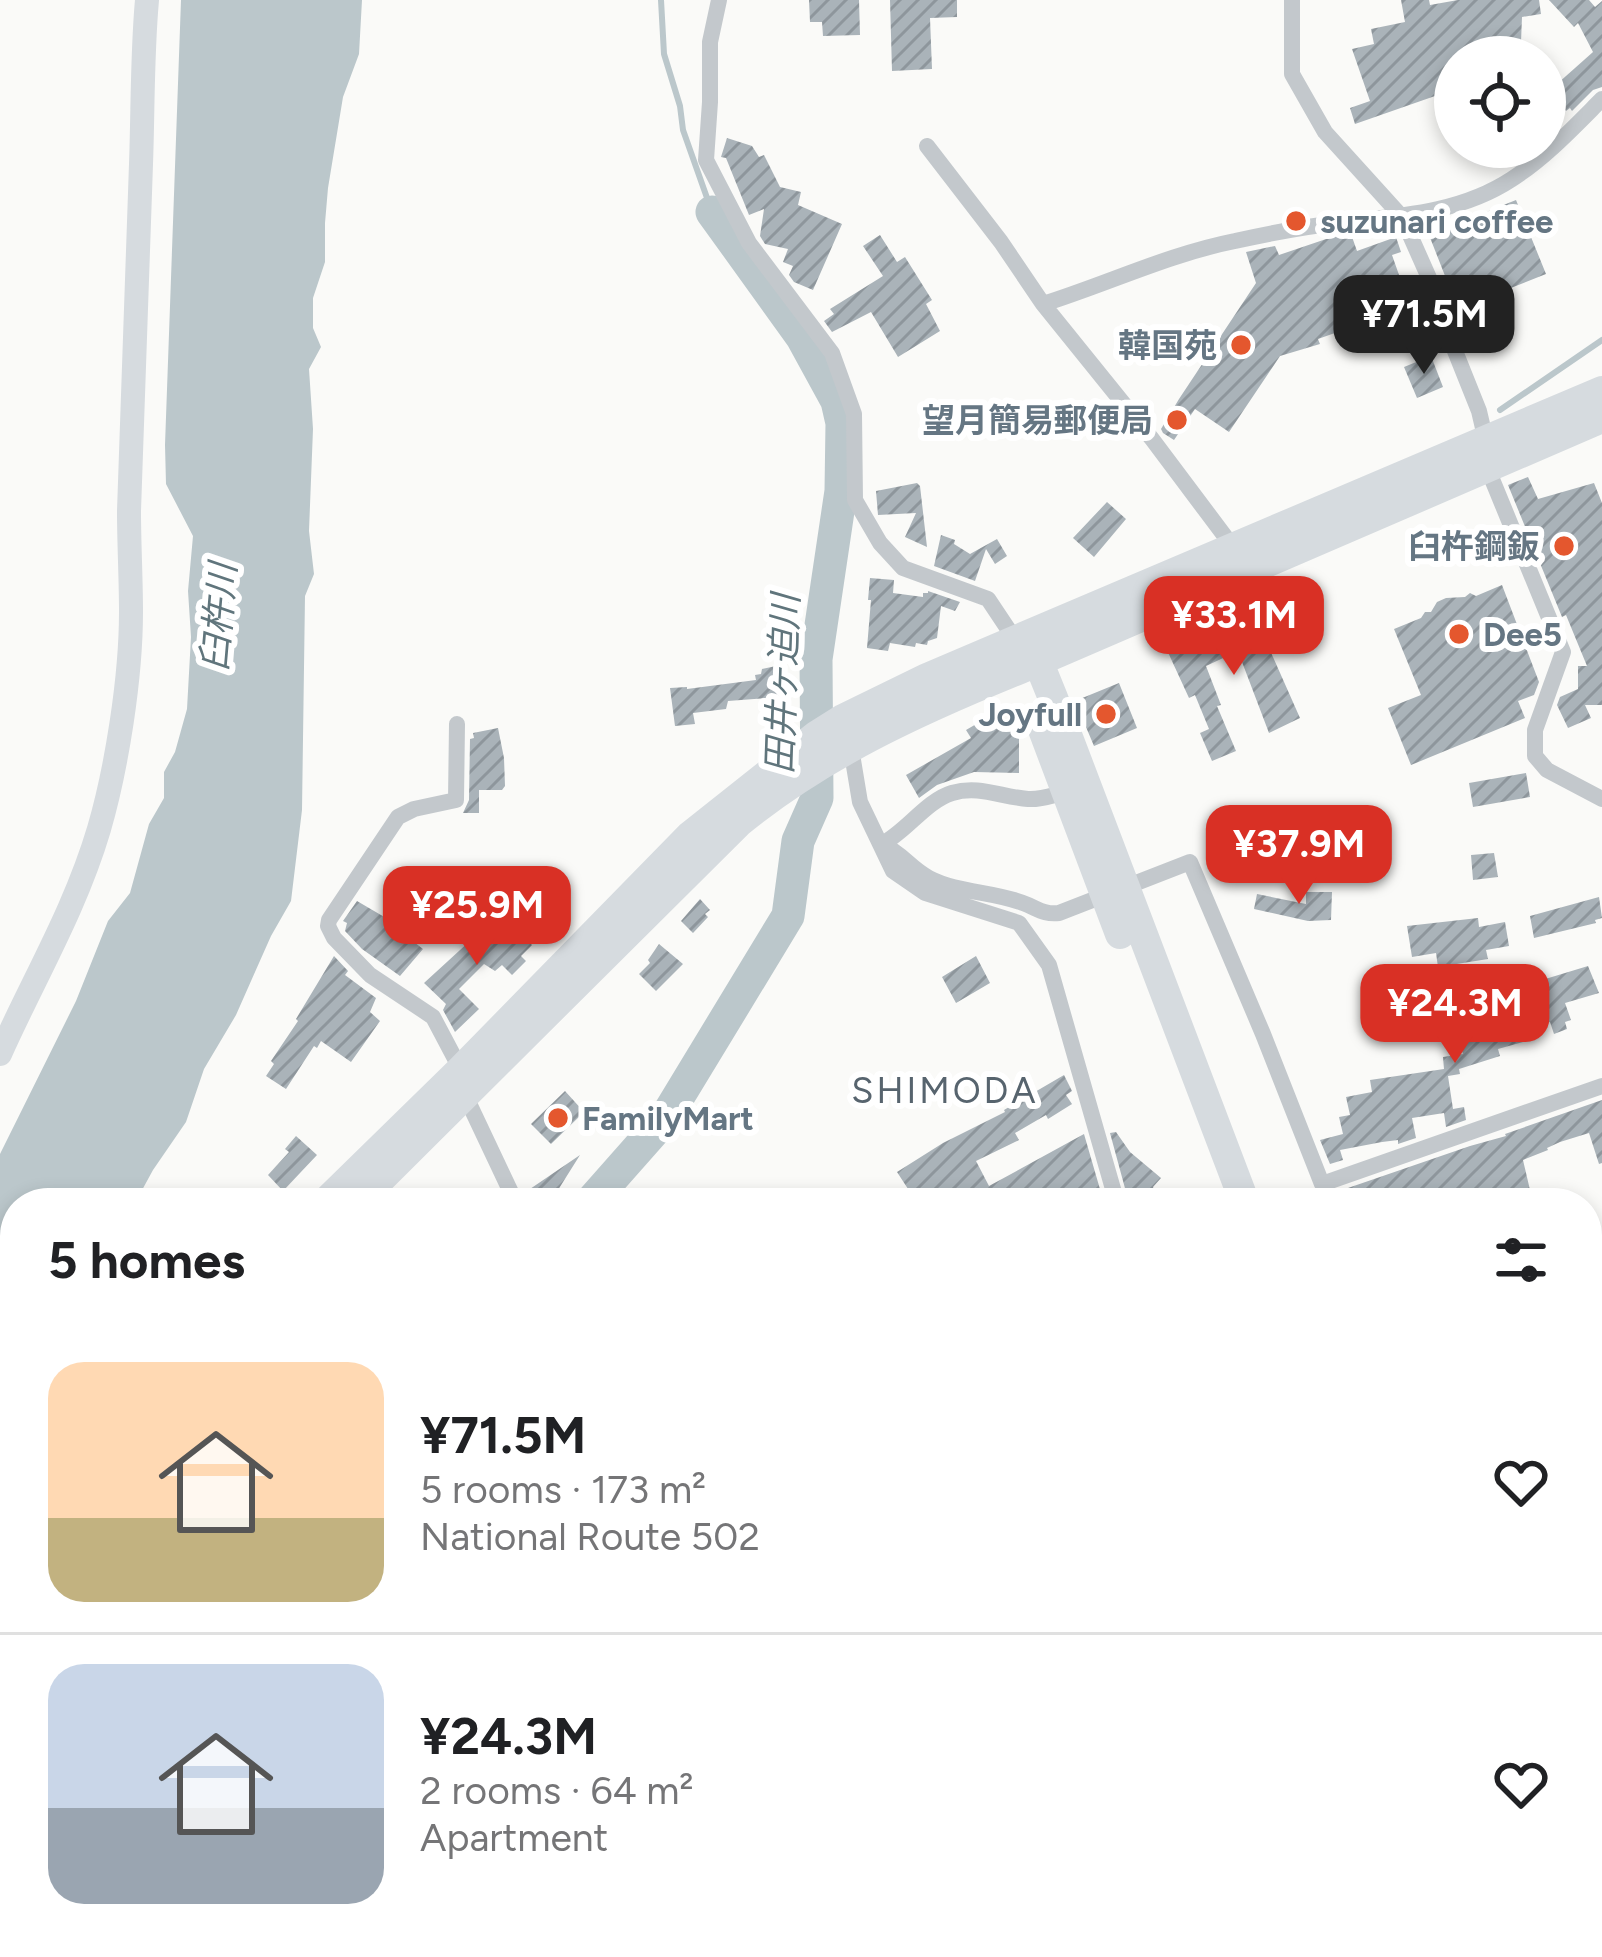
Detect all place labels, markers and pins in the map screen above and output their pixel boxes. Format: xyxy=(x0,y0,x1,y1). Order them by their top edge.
place label: suzunari coffee xyxy=(1320,202,1553,241)
marker: suzunari coffee xyxy=(1283,208,1309,234)
pin: ¥71.5M xyxy=(1326,275,1522,377)
place label: 韓国苑 xyxy=(1118,326,1217,365)
marker: 韓国苑 xyxy=(1228,332,1254,358)
place label: 望月簡易郵便局 xyxy=(922,401,1153,440)
marker: 望月簡易郵便局 xyxy=(1164,407,1190,433)
place label: 臼杵鋼鈑 xyxy=(1408,527,1540,566)
marker: 臼杵鋼鈑 xyxy=(1551,533,1577,559)
pin: ¥33.1M xyxy=(1136,576,1332,678)
place label: Dee5 xyxy=(1483,615,1562,654)
marker: Dee5 xyxy=(1446,621,1472,647)
place label: Joyfull xyxy=(978,695,1082,734)
marker: Joyfull xyxy=(1093,701,1119,727)
pin: ¥37.9M xyxy=(1201,805,1397,907)
pin: ¥25.9M xyxy=(379,866,575,968)
pin: ¥24.3M xyxy=(1357,964,1553,1066)
place label: FamilyMart xyxy=(582,1099,754,1138)
marker: FamilyMart xyxy=(545,1105,571,1131)

